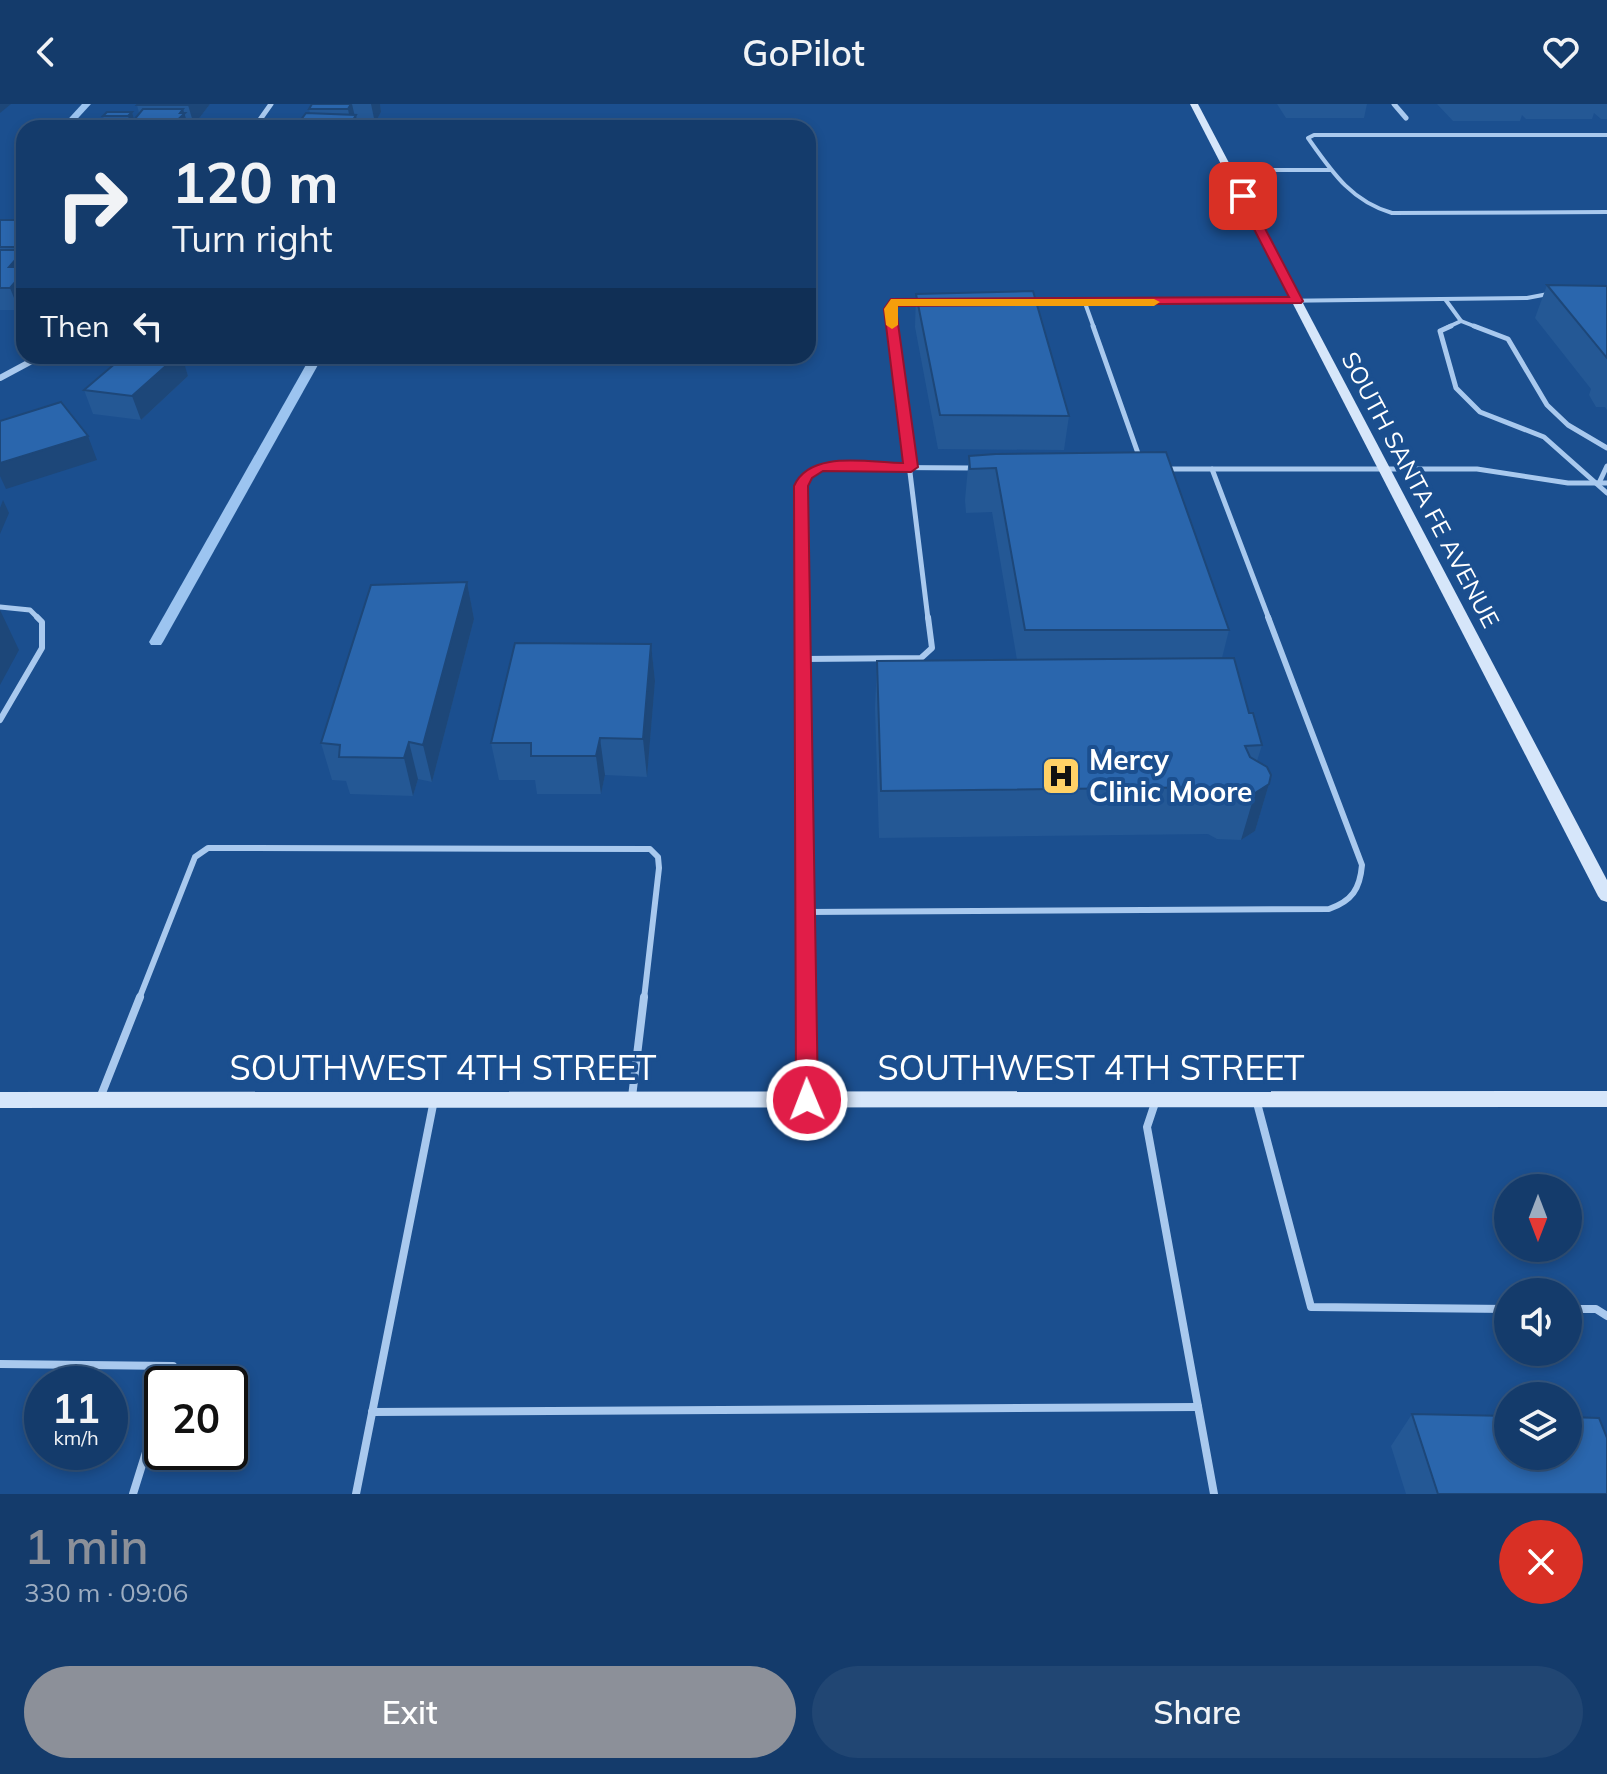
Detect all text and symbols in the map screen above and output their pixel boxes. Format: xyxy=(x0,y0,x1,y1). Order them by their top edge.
icon: back xyxy=(24,30,68,74)
text: GoPilot xyxy=(742,30,865,75)
icon: heart xyxy=(1539,30,1583,74)
text: 120 m xyxy=(172,147,339,217)
icon: right xyxy=(40,152,144,256)
pin xyxy=(1209,162,1277,230)
icon: arrive xyxy=(1221,174,1265,218)
text: Turn right xyxy=(172,216,333,261)
icon: left xyxy=(126,304,170,348)
text: Then xyxy=(40,307,110,345)
street label: SOUTH SANTA FE AVENUE xyxy=(1335,347,1506,632)
place label: Mercy Clinic Moore xyxy=(1089,742,1252,809)
hospital icon: Mercy Clinic Moore xyxy=(1040,755,1082,797)
street label: SOUTHWEST 4TH STREET xyxy=(229,1046,657,1089)
street label: SOUTHWEST 4TH STREET xyxy=(877,1046,1305,1089)
position arrow xyxy=(765,1058,849,1142)
north arrow xyxy=(1494,1174,1582,1262)
map controls xyxy=(1494,1174,1582,1470)
button: sound xyxy=(1494,1278,1582,1366)
speed limit sign: 20 xyxy=(144,1366,248,1470)
button: layers xyxy=(1494,1382,1582,1470)
text: 11 xyxy=(52,1383,100,1433)
text: km/h xyxy=(53,1425,99,1450)
text: 1 min xyxy=(24,1516,149,1576)
button: close xyxy=(1499,1520,1583,1604)
text: 330 m · 09:06 xyxy=(24,1576,188,1609)
button: Exit xyxy=(24,1666,796,1758)
button: Share xyxy=(812,1666,1583,1758)

